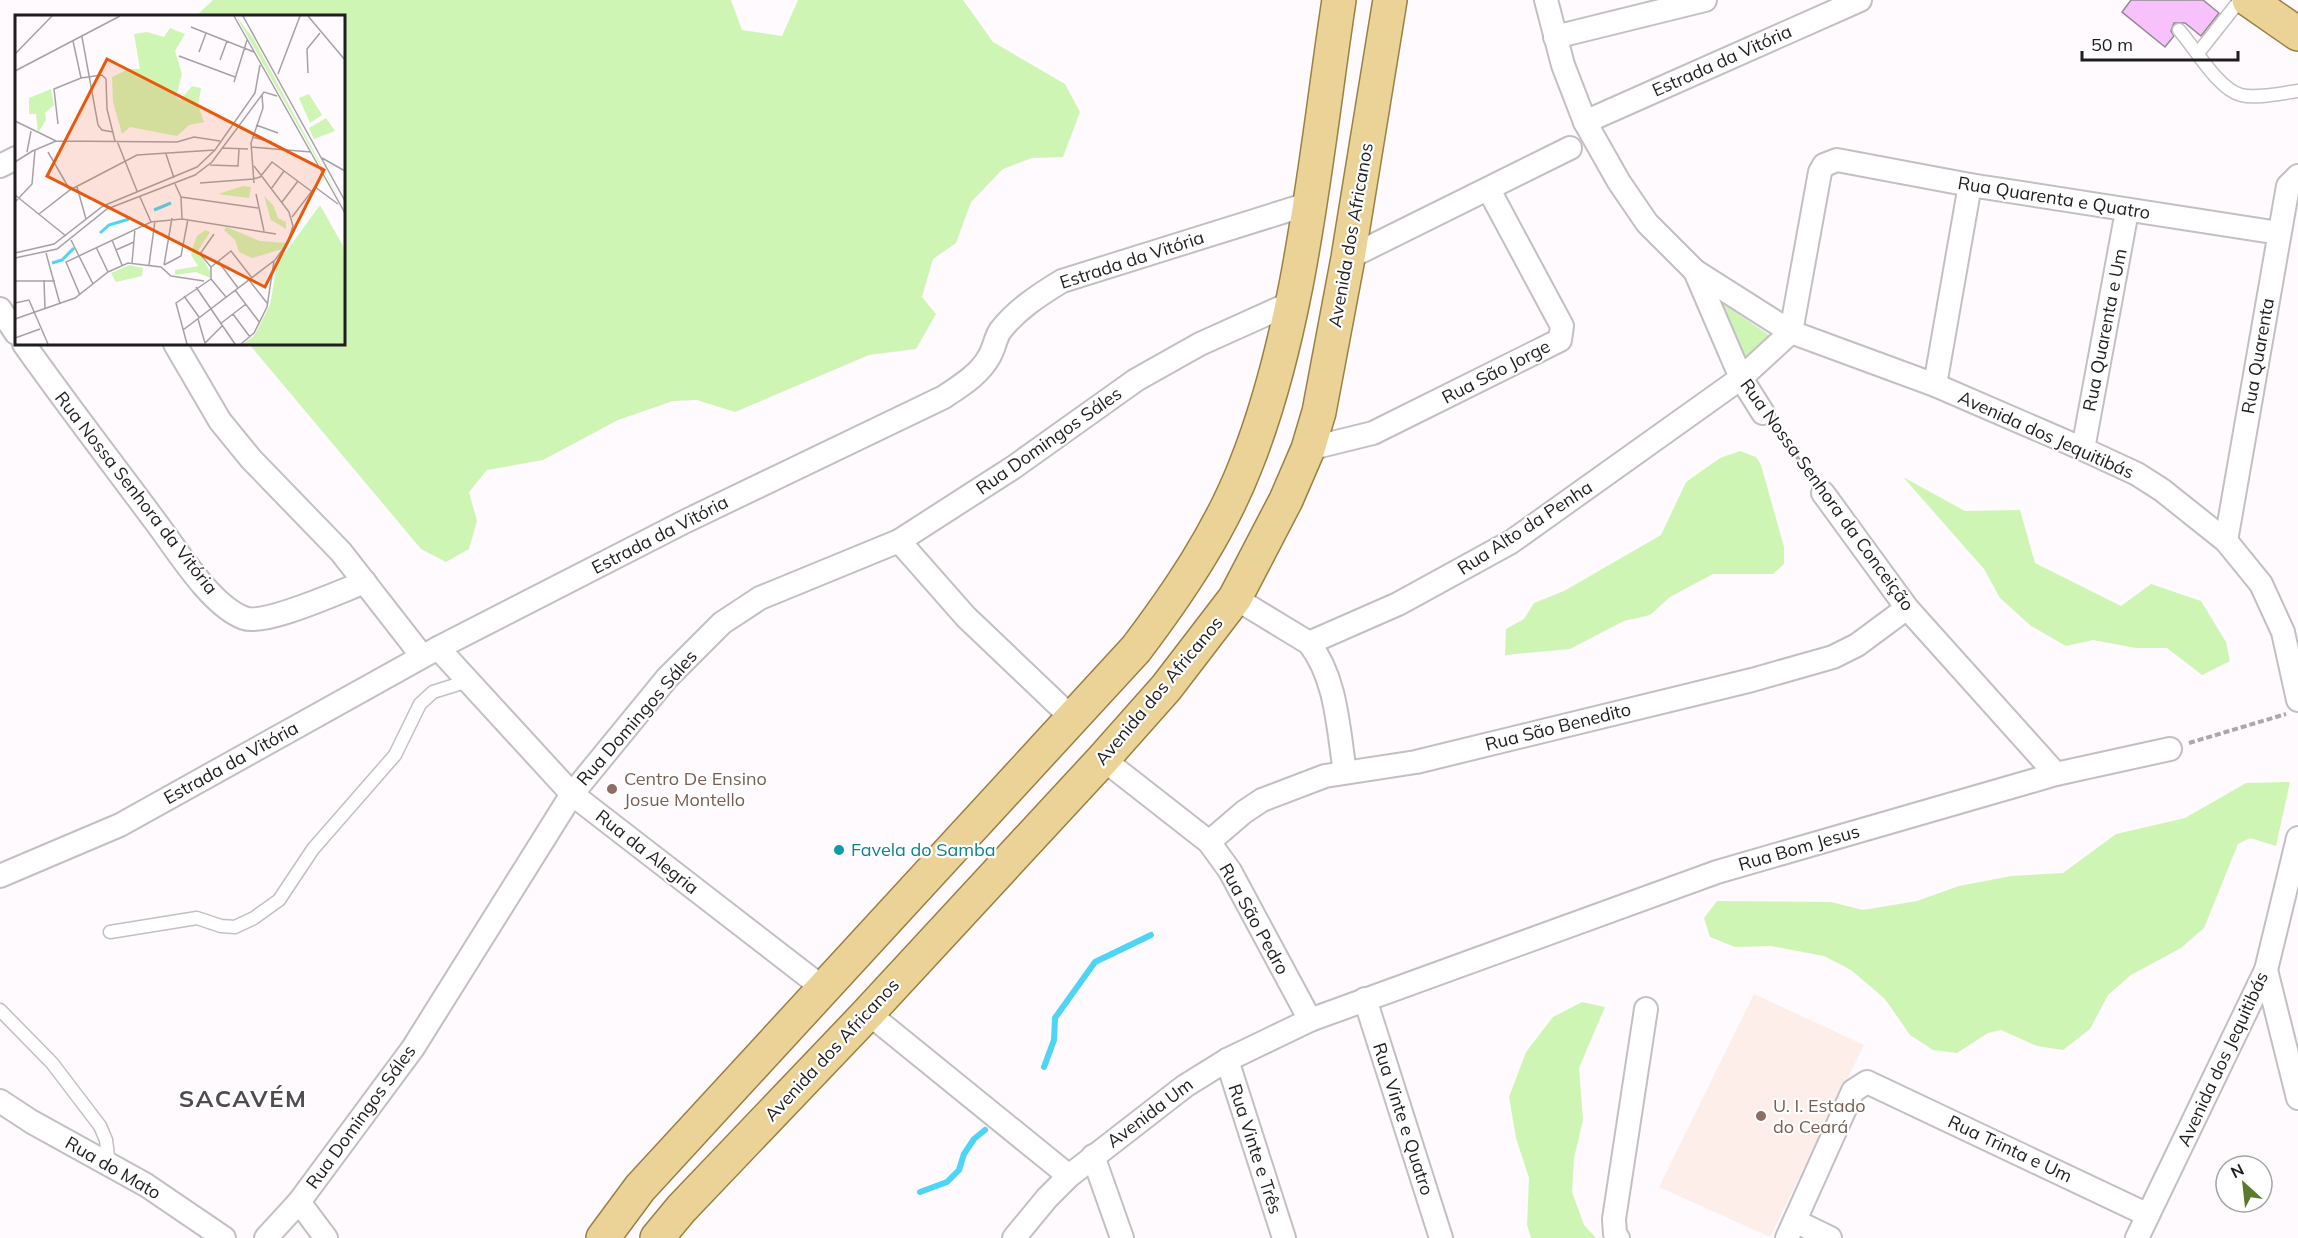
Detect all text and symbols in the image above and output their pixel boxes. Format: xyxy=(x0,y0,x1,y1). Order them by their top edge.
inset map xyxy=(15,15,345,345)
street label: Estrada da Vitória xyxy=(1648,19,1795,102)
scale bar xyxy=(2082,24,2238,62)
text: 50 m xyxy=(2091,33,2133,56)
street label: Avenida dos Africanos xyxy=(1323,141,1378,329)
street label: Rua Quarenta e Quatro xyxy=(1956,171,2152,224)
street label: Estrada da Vitória xyxy=(1057,225,1207,294)
street label: Rua Quarenta e Um xyxy=(2077,247,2132,413)
street label: Rua Quarenta xyxy=(2236,296,2279,416)
street label: Rua São Jorge xyxy=(1438,334,1554,409)
street label: Rua Nossa Senhora da Conceição xyxy=(1735,374,1919,615)
street label: Rua Domingos Sáles xyxy=(971,382,1126,499)
street label: Avenida dos Jequitibás xyxy=(1955,385,2138,484)
street label: Rua Nossa Senhora da Vitória xyxy=(50,387,223,599)
street label: Rua Alto da Penha xyxy=(1453,475,1597,580)
street label: Estrada da Vitória xyxy=(588,490,732,579)
street label: Avenida dos Africanos xyxy=(1090,612,1228,770)
street label: Rua Domingos Sáles xyxy=(571,645,702,790)
street label: Rua São Benedito xyxy=(1483,697,1633,756)
street label: Estrada da Vitória xyxy=(159,716,302,809)
place label: Centro De Ensino Josue Montello xyxy=(624,767,767,811)
marker: Centro De Ensino Josue Montello xyxy=(605,782,619,796)
street label: Rua da Alegria xyxy=(591,804,703,899)
street label: Rua Bom Jesus xyxy=(1735,819,1862,876)
place label: Favela do Samba xyxy=(851,838,996,861)
marker: Favela do Samba xyxy=(832,843,846,857)
street label: Rua São Pedro xyxy=(1214,859,1295,979)
street label: Avenida dos Jequitibás xyxy=(2172,968,2273,1150)
street label: Avenida dos Africanos xyxy=(759,973,904,1126)
street label: Rua Domingos Sáles xyxy=(301,1040,421,1193)
street label: Rua Vinte e Quatro xyxy=(1368,1040,1439,1198)
street label: Avenida Um xyxy=(1102,1073,1197,1152)
street label: Rua Vinte e Três xyxy=(1224,1081,1287,1217)
district label: SACAVÉM xyxy=(179,1083,307,1113)
place label: U. I. Estado do Ceará xyxy=(1773,1094,1866,1138)
marker: U. I. Estado do Ceará xyxy=(1754,1109,1768,1123)
street label: Rua Trinta e Um xyxy=(1944,1110,2076,1187)
street label: Rua do Mato xyxy=(61,1131,165,1204)
north arrow xyxy=(2214,1154,2274,1214)
text: N xyxy=(2227,1159,2247,1182)

